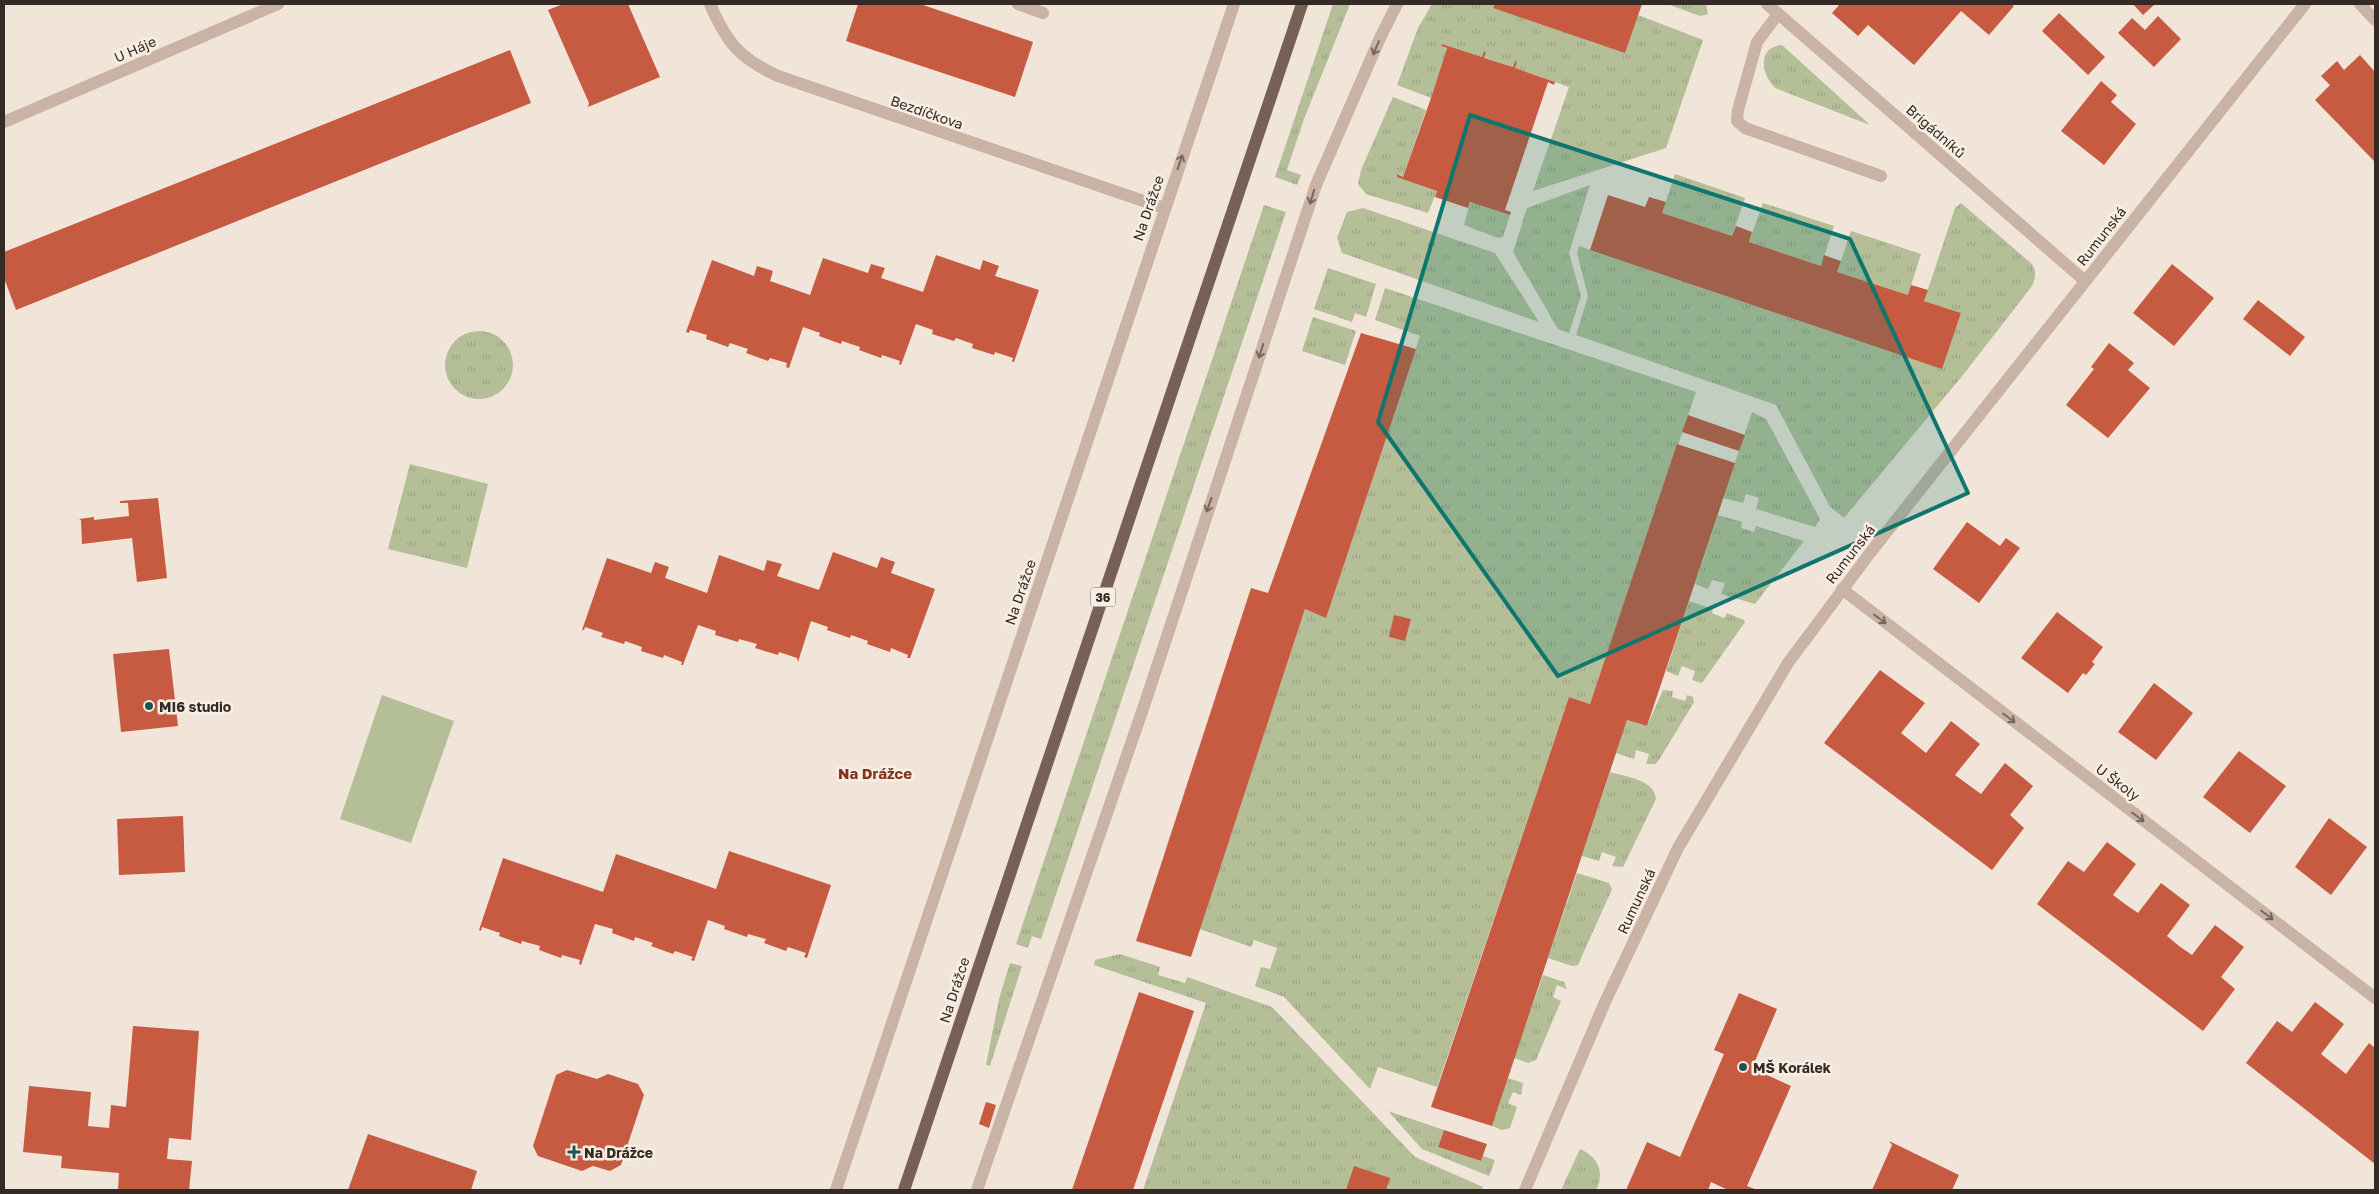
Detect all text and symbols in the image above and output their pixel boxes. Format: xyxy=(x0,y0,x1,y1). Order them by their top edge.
street label: U Háje xyxy=(111,32,159,66)
one-way arrow xyxy=(1370,40,1380,55)
street label: Bezdíčkova xyxy=(888,92,966,132)
street label: Brigádníků xyxy=(1903,101,1969,161)
one-way arrow xyxy=(1176,155,1185,170)
street label: Na Drážce xyxy=(1129,173,1167,243)
one-way arrow xyxy=(1307,189,1317,205)
street label: Rumunská xyxy=(2073,203,2129,269)
one-way arrow xyxy=(1256,343,1265,359)
one-way arrow xyxy=(1204,497,1213,513)
street label: Rumunská xyxy=(1822,521,1878,587)
street label: Na Drážce xyxy=(1001,557,1039,627)
road number: 36 xyxy=(1090,588,1116,606)
one-way arrow xyxy=(1873,613,1886,624)
place label: MI6 studio xyxy=(159,698,231,715)
marker: MI6 studio xyxy=(143,700,155,712)
one-way arrow xyxy=(2002,712,2015,723)
street label: U Školy xyxy=(2093,760,2144,804)
district label: Na Drážce xyxy=(838,764,912,782)
one-way arrow xyxy=(2131,811,2144,822)
street label: Rumunská xyxy=(1613,866,1659,936)
one-way arrow xyxy=(2260,910,2273,921)
street label: Na Drážce xyxy=(935,955,973,1025)
place label: MŠ Korálek xyxy=(1753,1059,1831,1076)
marker: MŠ Korálek xyxy=(1737,1061,1749,1073)
place label: Na Drážce xyxy=(584,1144,653,1161)
marker: Na Drážce xyxy=(568,1146,580,1158)

